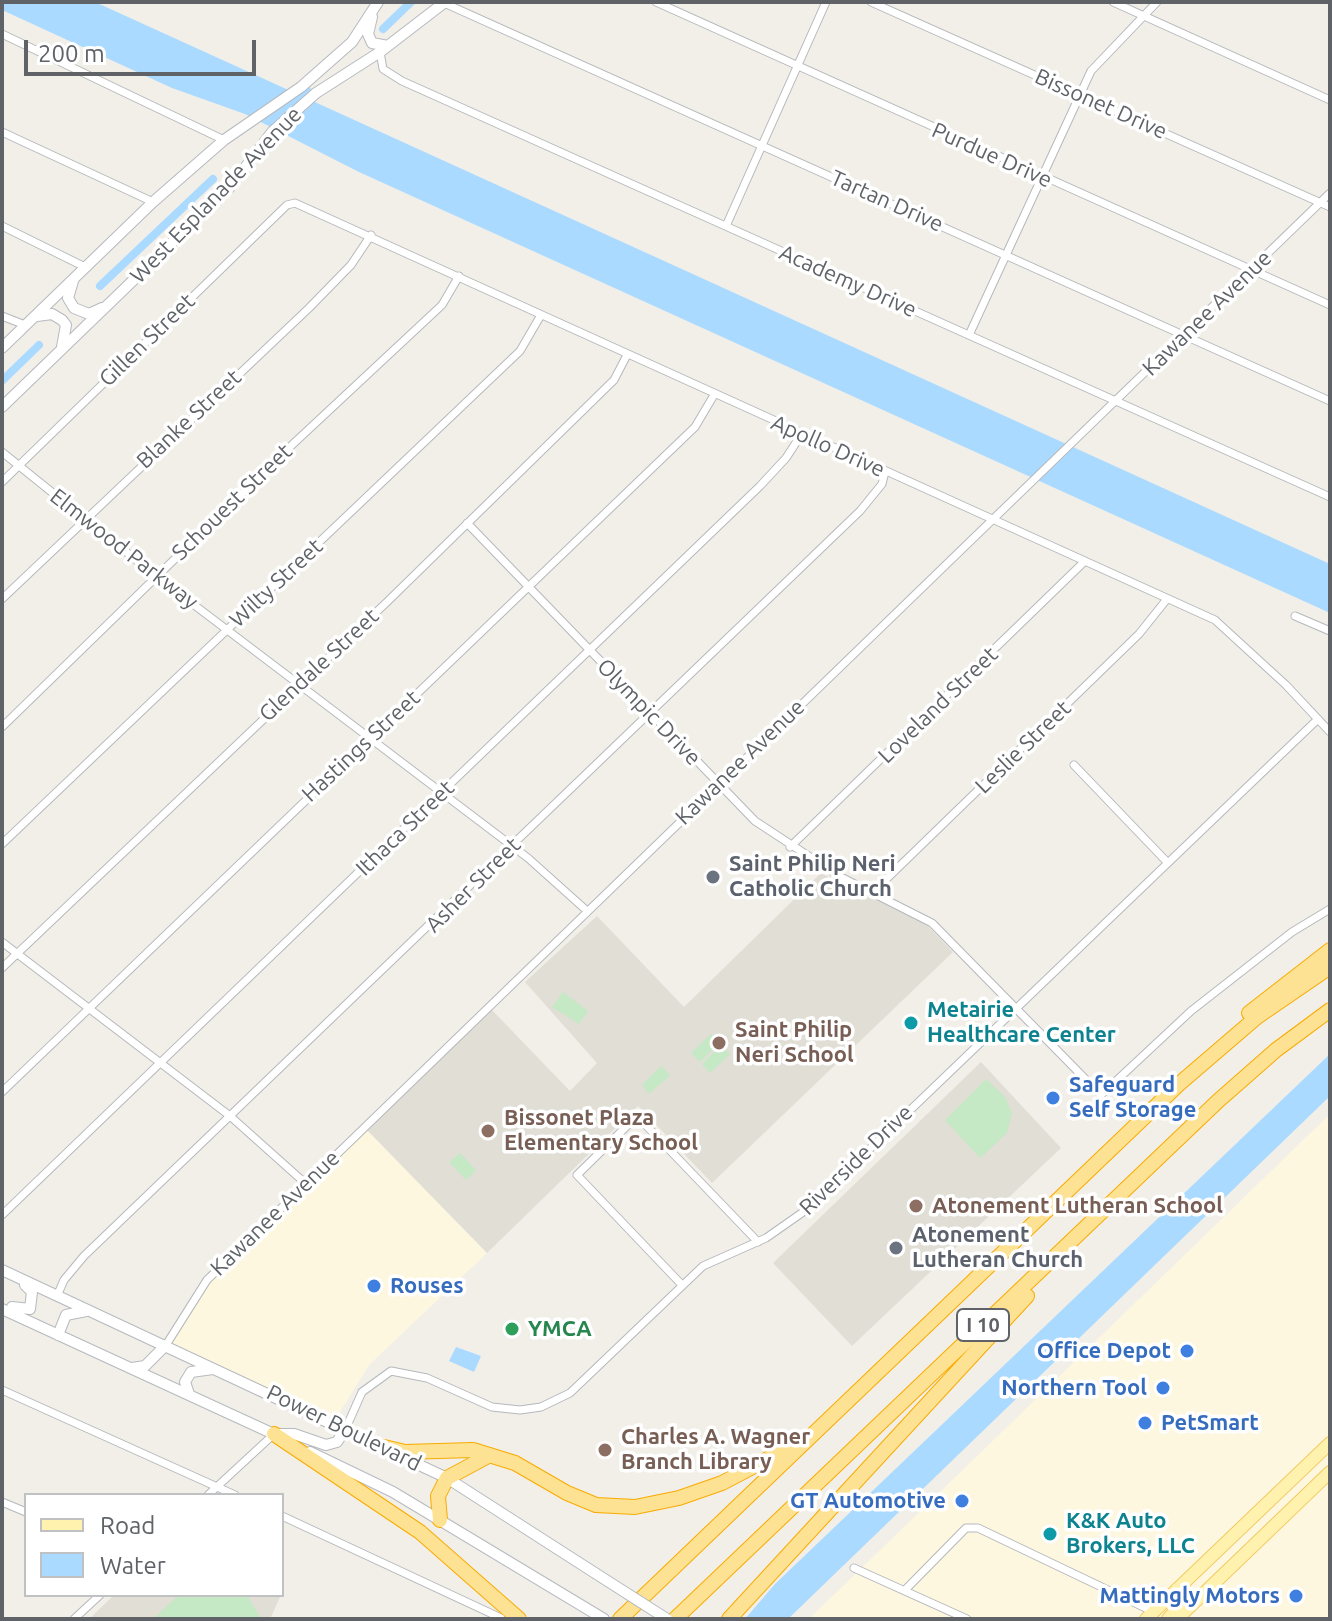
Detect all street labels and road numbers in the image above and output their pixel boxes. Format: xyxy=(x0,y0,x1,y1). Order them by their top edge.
street label: Bissonet Drive xyxy=(1031,63,1171,145)
street label: West Esplanade Avenue xyxy=(125,101,307,289)
street label: Purdue Drive xyxy=(928,117,1056,193)
street label: Tartan Drive xyxy=(827,164,947,238)
street label: Academy Drive xyxy=(775,239,921,323)
street label: Kawanee Avenue xyxy=(1137,245,1277,381)
street label: Gillen Street xyxy=(94,288,200,392)
street label: Blanke Street xyxy=(131,364,247,474)
street label: Apollo Drive xyxy=(767,409,889,483)
street label: Schouest Street xyxy=(167,438,297,566)
street label: Elmwood Parkway xyxy=(45,483,203,615)
street label: Wilty Street xyxy=(224,533,328,633)
street label: Glendale Street xyxy=(254,603,384,727)
street label: Loveland Street xyxy=(873,641,1003,769)
street label: Olympic Drive xyxy=(592,653,706,771)
street label: Hastings Street xyxy=(297,685,425,807)
street label: Kawanee Avenue xyxy=(670,694,810,830)
street label: Leslie Street xyxy=(970,695,1076,799)
street label: Ithaca Street xyxy=(350,775,460,881)
street label: Asher Street xyxy=(420,832,526,938)
street label: Riverside Drive xyxy=(794,1099,918,1221)
street label: Kawanee Avenue xyxy=(205,1145,345,1281)
road number: I 10 xyxy=(957,1309,1009,1341)
street label: Power Boulevard xyxy=(262,1379,426,1477)

